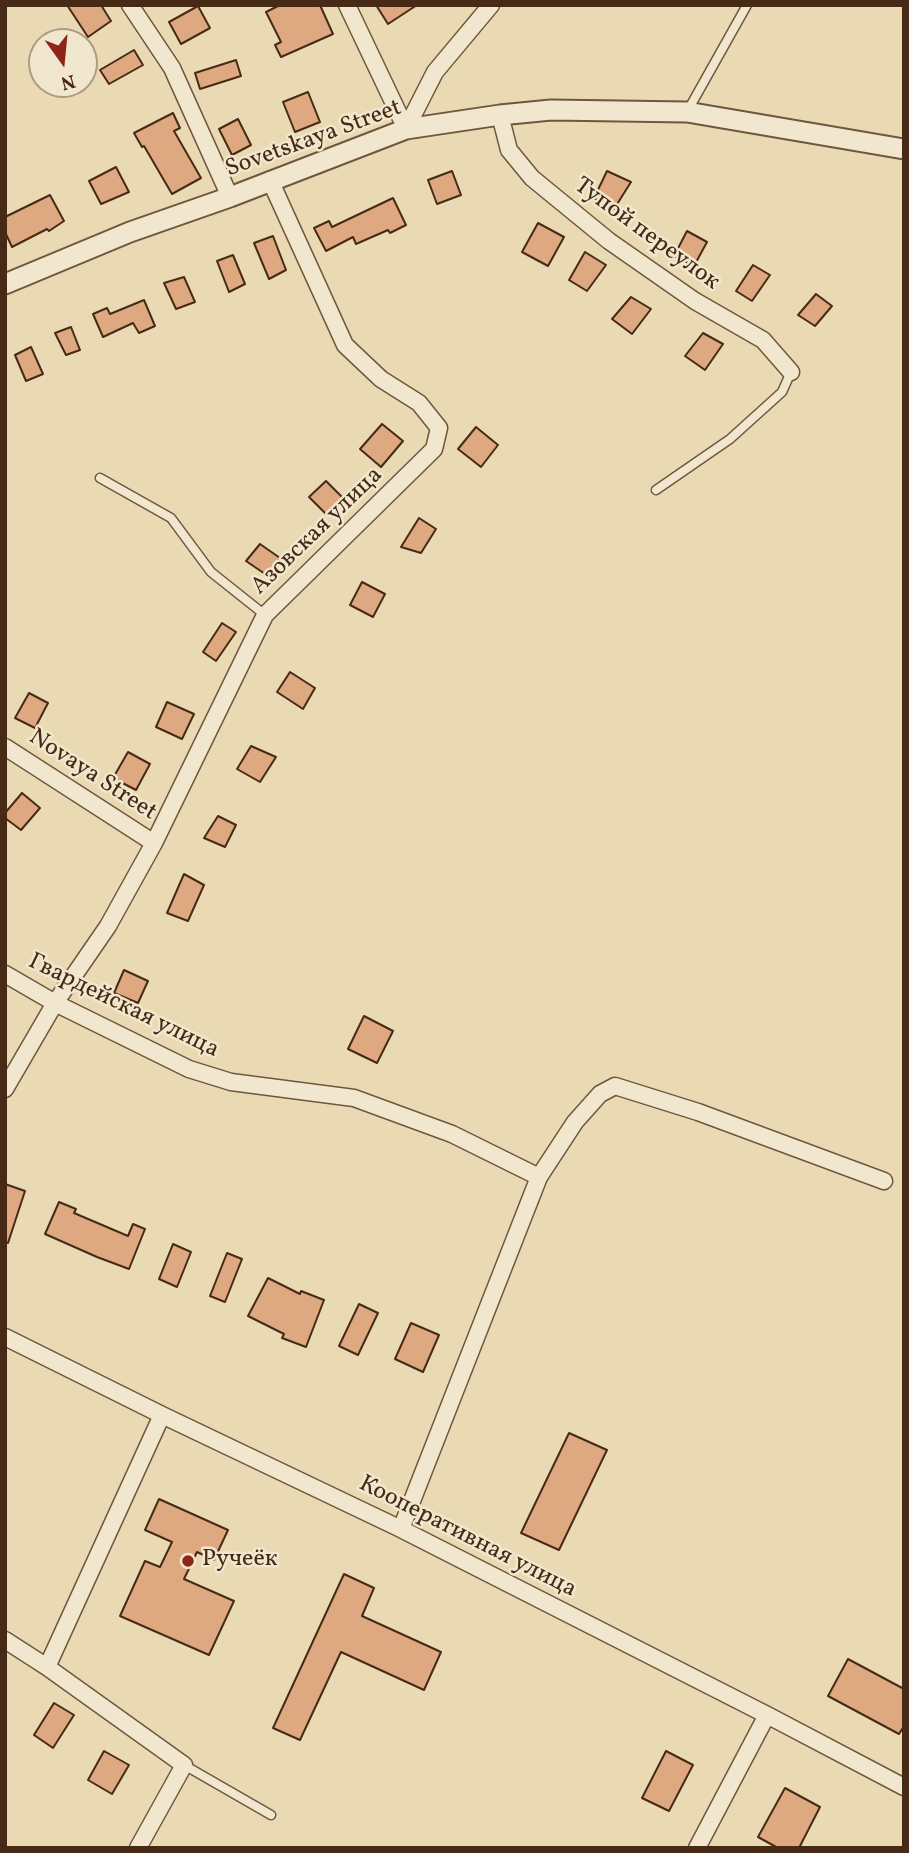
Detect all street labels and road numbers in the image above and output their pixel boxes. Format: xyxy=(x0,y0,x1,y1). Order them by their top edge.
street label: Sovetskaya Street xyxy=(222,95,406,185)
street label: Тупой переулок xyxy=(568,172,724,298)
street label: Азовская улица xyxy=(246,462,390,602)
street label: Novaya Street xyxy=(23,724,161,828)
street label: Гвардейская улица xyxy=(23,948,223,1066)
street label: Кооперативная улица xyxy=(353,1471,581,1605)

